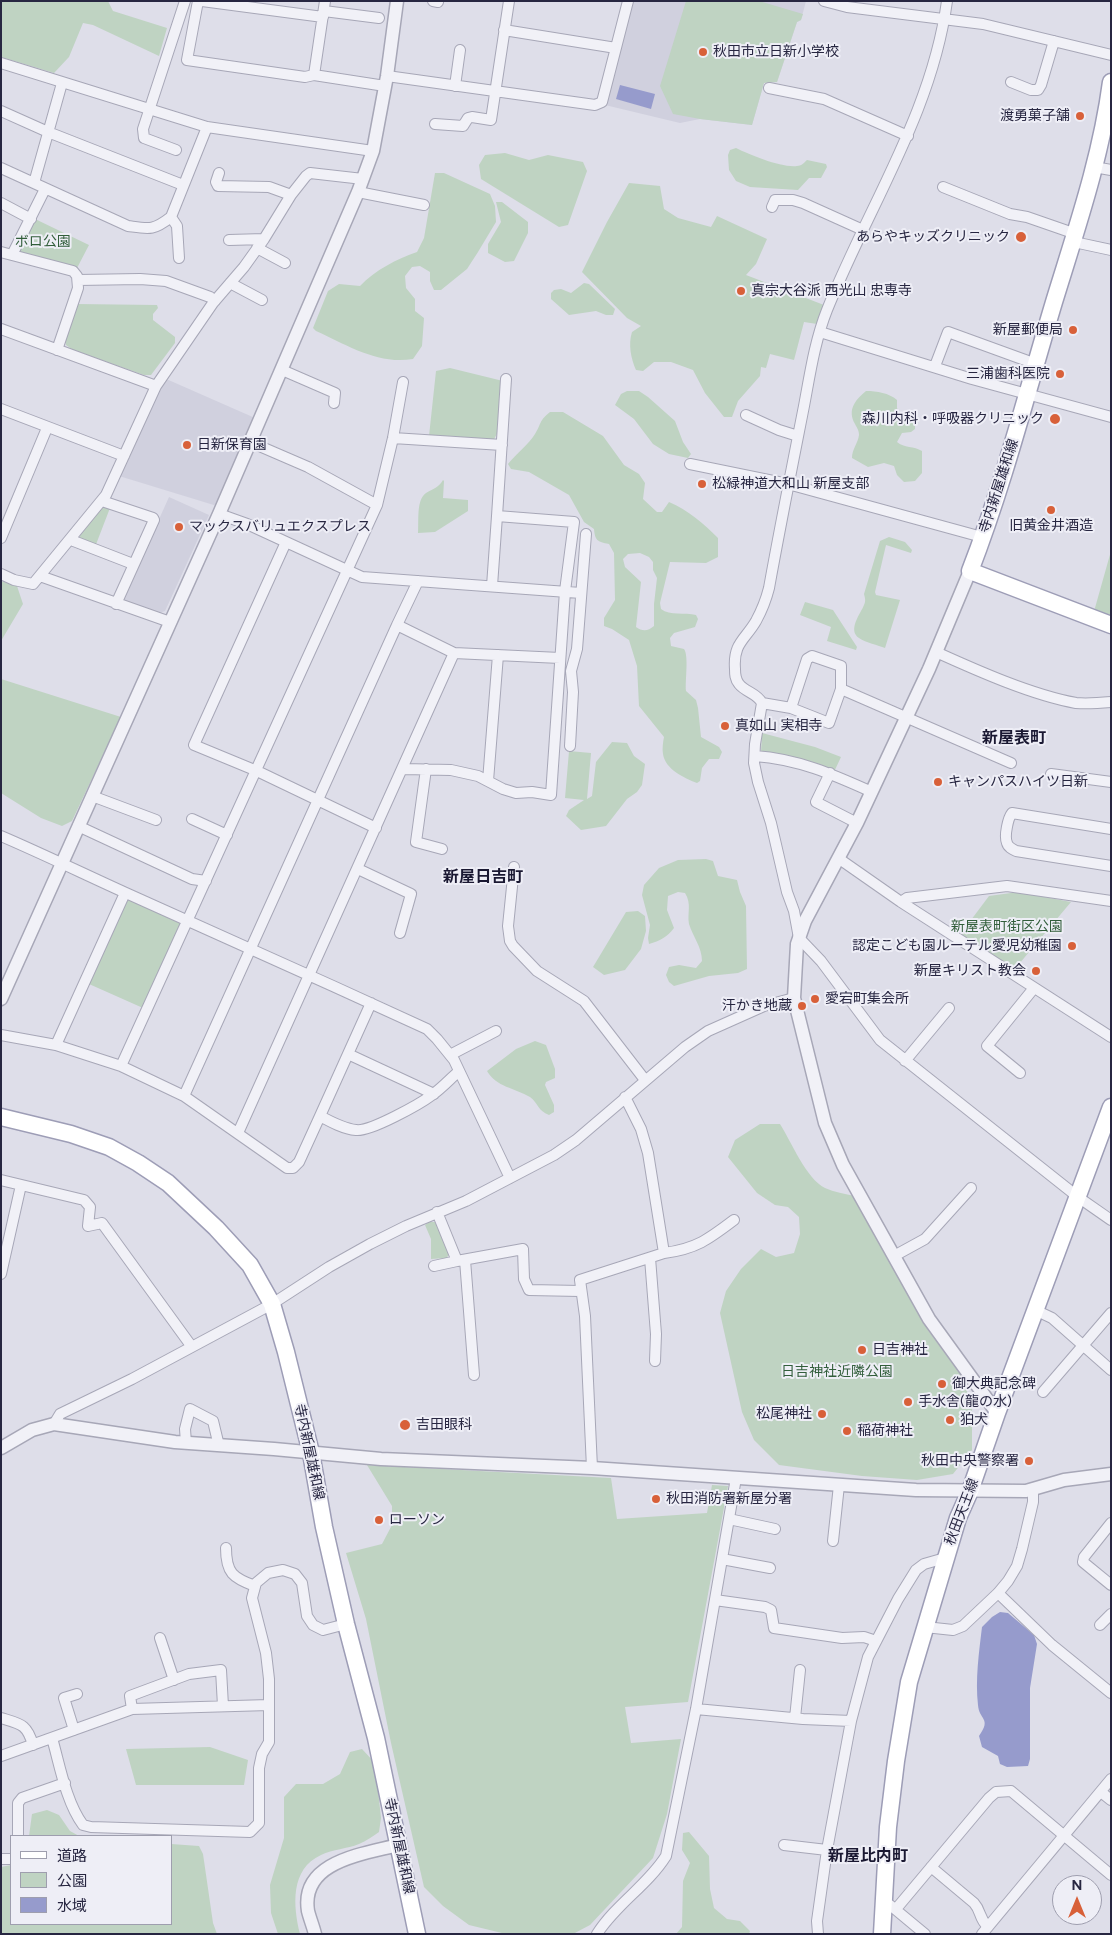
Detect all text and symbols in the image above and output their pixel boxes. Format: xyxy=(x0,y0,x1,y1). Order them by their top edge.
place label: 秋田市立日新小学校 xyxy=(713,44,839,60)
marker: 秋田市立日新小学校 xyxy=(697,46,709,58)
place label: 渡勇菓子舗 xyxy=(1000,108,1070,124)
marker: 渡勇菓子舗 xyxy=(1074,110,1086,122)
place label: あらやキッズクリニック xyxy=(856,229,1010,245)
marker: あらやキッズクリニック xyxy=(1014,230,1028,244)
park label: ボロ公園 xyxy=(15,234,71,250)
place label: 真宗大谷派 西光山 忠専寺 xyxy=(751,283,912,299)
marker: 真宗大谷派 西光山 忠専寺 xyxy=(735,285,747,297)
place label: 新屋郵便局 xyxy=(993,322,1063,338)
marker: 新屋郵便局 xyxy=(1067,324,1079,336)
place label: 三浦歯科医院 xyxy=(966,366,1050,382)
marker: 三浦歯科医院 xyxy=(1054,368,1066,380)
place label: 森川内科・呼吸器クリニック xyxy=(862,411,1044,427)
marker: 森川内科・呼吸器クリニック xyxy=(1048,412,1062,426)
place label: 日新保育園 xyxy=(197,437,267,453)
street label: 寺内新屋雄和線 xyxy=(976,437,1022,535)
marker: 日新保育園 xyxy=(181,439,193,451)
place label: 松緑神道大和山 新屋支部 xyxy=(712,476,869,492)
marker: 松緑神道大和山 新屋支部 xyxy=(696,478,708,490)
marker: 旧黄金井酒造 xyxy=(1045,504,1057,516)
place label: 旧黄金井酒造 xyxy=(1009,518,1093,534)
place label: マックスバリュエクスプレス xyxy=(189,519,371,535)
marker: マックスバリュエクスプレス xyxy=(173,521,185,533)
place label: 真如山 実相寺 xyxy=(735,718,822,734)
marker: 真如山 実相寺 xyxy=(719,720,731,732)
district label: 新屋表町 xyxy=(982,728,1046,748)
place label: キャンパスハイツ日新 xyxy=(948,774,1088,790)
marker: キャンパスハイツ日新 xyxy=(932,776,944,788)
district label: 新屋日吉町 xyxy=(443,867,523,887)
park label: 新屋表町街区公園 xyxy=(951,919,1063,935)
place label: 認定こども園ルーテル愛児幼稚園 xyxy=(852,938,1062,954)
marker: 認定こども園ルーテル愛児幼稚園 xyxy=(1066,940,1078,952)
place label: 新屋キリスト教会 xyxy=(914,963,1026,979)
marker: 新屋キリスト教会 xyxy=(1030,965,1042,977)
place label: 愛宕町集会所 xyxy=(825,991,909,1007)
marker: 愛宕町集会所 xyxy=(809,993,821,1005)
place label: 汗かき地蔵 xyxy=(722,998,792,1014)
marker: 汗かき地蔵 xyxy=(796,1000,808,1012)
place label: 日吉神社 xyxy=(872,1342,928,1358)
marker: 日吉神社 xyxy=(856,1344,868,1356)
park label: 日吉神社近隣公園 xyxy=(781,1364,893,1380)
place label: 御大典記念碑 xyxy=(952,1376,1036,1392)
marker: 御大典記念碑 xyxy=(936,1378,948,1390)
place label: 手水舎(龍の水) xyxy=(918,1394,1012,1410)
marker: 手水舎(龍の水) xyxy=(902,1396,914,1408)
street label: 寺内新屋雄和線 xyxy=(291,1402,327,1502)
place label: 松尾神社 xyxy=(756,1406,812,1422)
marker: 松尾神社 xyxy=(816,1408,828,1420)
place label: 狛犬 xyxy=(960,1412,988,1428)
marker: 狛犬 xyxy=(944,1414,956,1426)
place label: 吉田眼科 xyxy=(416,1417,472,1433)
marker: 吉田眼科 xyxy=(398,1418,412,1432)
place label: 稲荷神社 xyxy=(857,1423,913,1439)
marker: 稲荷神社 xyxy=(841,1425,853,1437)
place label: 秋田中央警察署 xyxy=(921,1453,1019,1469)
marker: 秋田中央警察署 xyxy=(1023,1455,1035,1467)
street label: 秋田天王線 xyxy=(942,1476,982,1548)
place label: 秋田消防署新屋分署 xyxy=(666,1491,792,1507)
marker: 秋田消防署新屋分署 xyxy=(650,1493,662,1505)
place label: ローソン xyxy=(389,1512,445,1528)
marker: ローソン xyxy=(373,1514,385,1526)
street label: 寺内新屋雄和線 xyxy=(381,1796,417,1896)
legend xyxy=(10,1835,172,1925)
district label: 新屋比内町 xyxy=(828,1846,908,1866)
text: 道路 xyxy=(57,1847,87,1865)
text: 公園 xyxy=(57,1872,87,1890)
north arrow xyxy=(1052,1875,1102,1925)
text: N xyxy=(1072,1877,1082,1894)
text: 水域 xyxy=(57,1897,87,1915)

